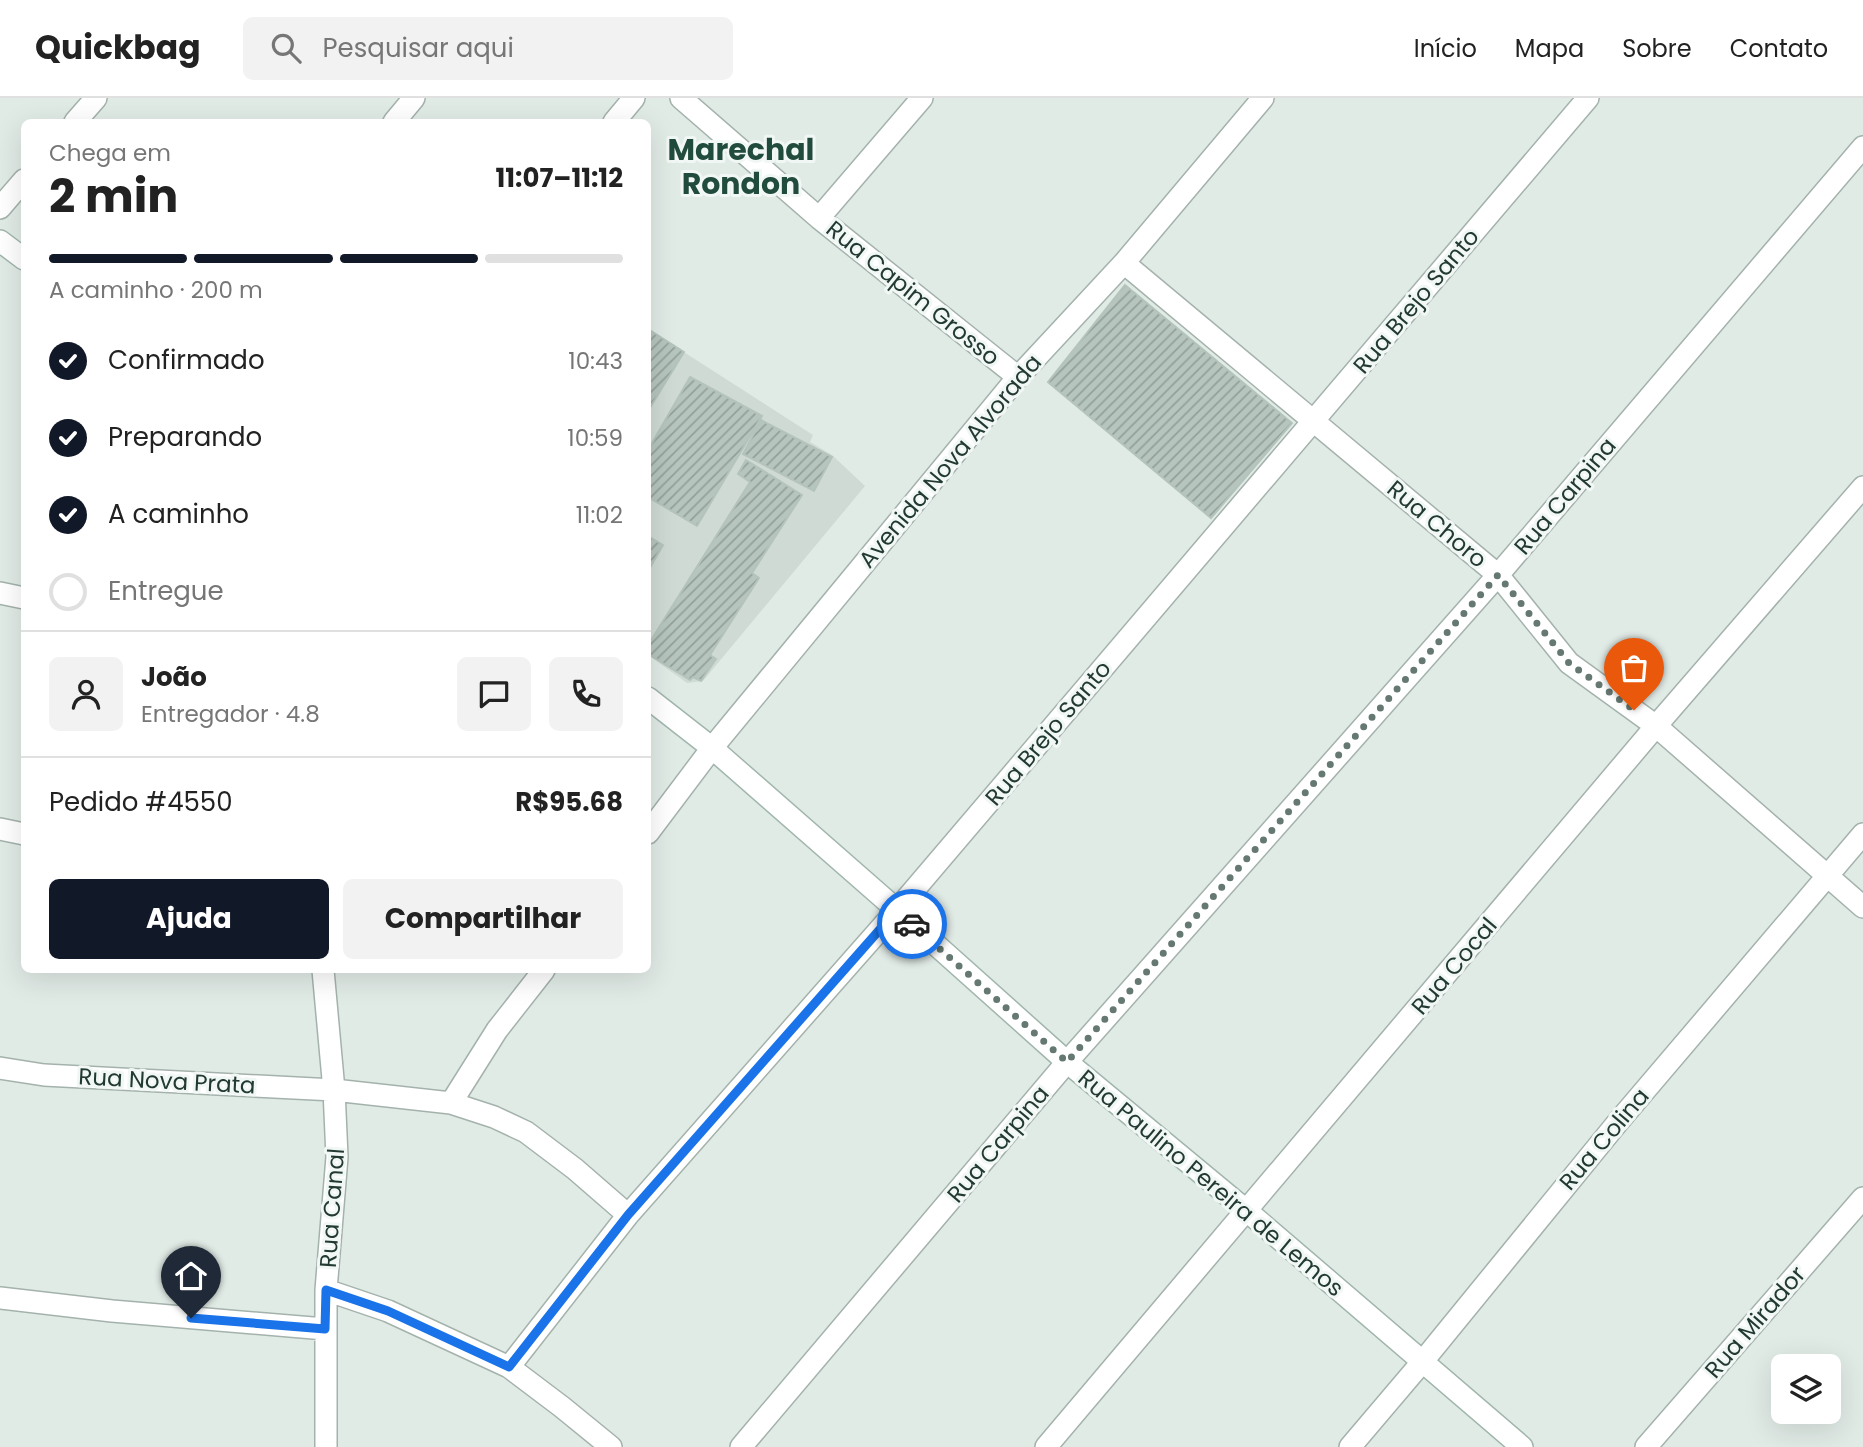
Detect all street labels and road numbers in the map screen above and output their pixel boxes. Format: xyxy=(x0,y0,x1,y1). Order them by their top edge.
street label: Rua Capim Grosso xyxy=(820,213,1006,373)
street label: Rua Brejo Santo xyxy=(1346,221,1486,381)
street label: Avenida Nova Alvorada xyxy=(851,347,1049,575)
street label: Rua Carpina xyxy=(1507,431,1623,561)
street label: Rua Choro xyxy=(1380,473,1494,575)
street label: Rua Brejo Santo xyxy=(978,653,1118,813)
street label: Rua Cocal xyxy=(1404,911,1504,1021)
street label: Rua Nova Prata xyxy=(78,1060,256,1102)
street label: Rua Paulino Pereira de Lemos xyxy=(1071,1062,1351,1304)
street label: Rua Carpina xyxy=(940,1079,1056,1209)
street label: Rua Colina xyxy=(1552,1081,1656,1197)
street label: Rua Canal xyxy=(312,1147,352,1269)
street label: Rua Mirador xyxy=(1697,1259,1813,1385)

